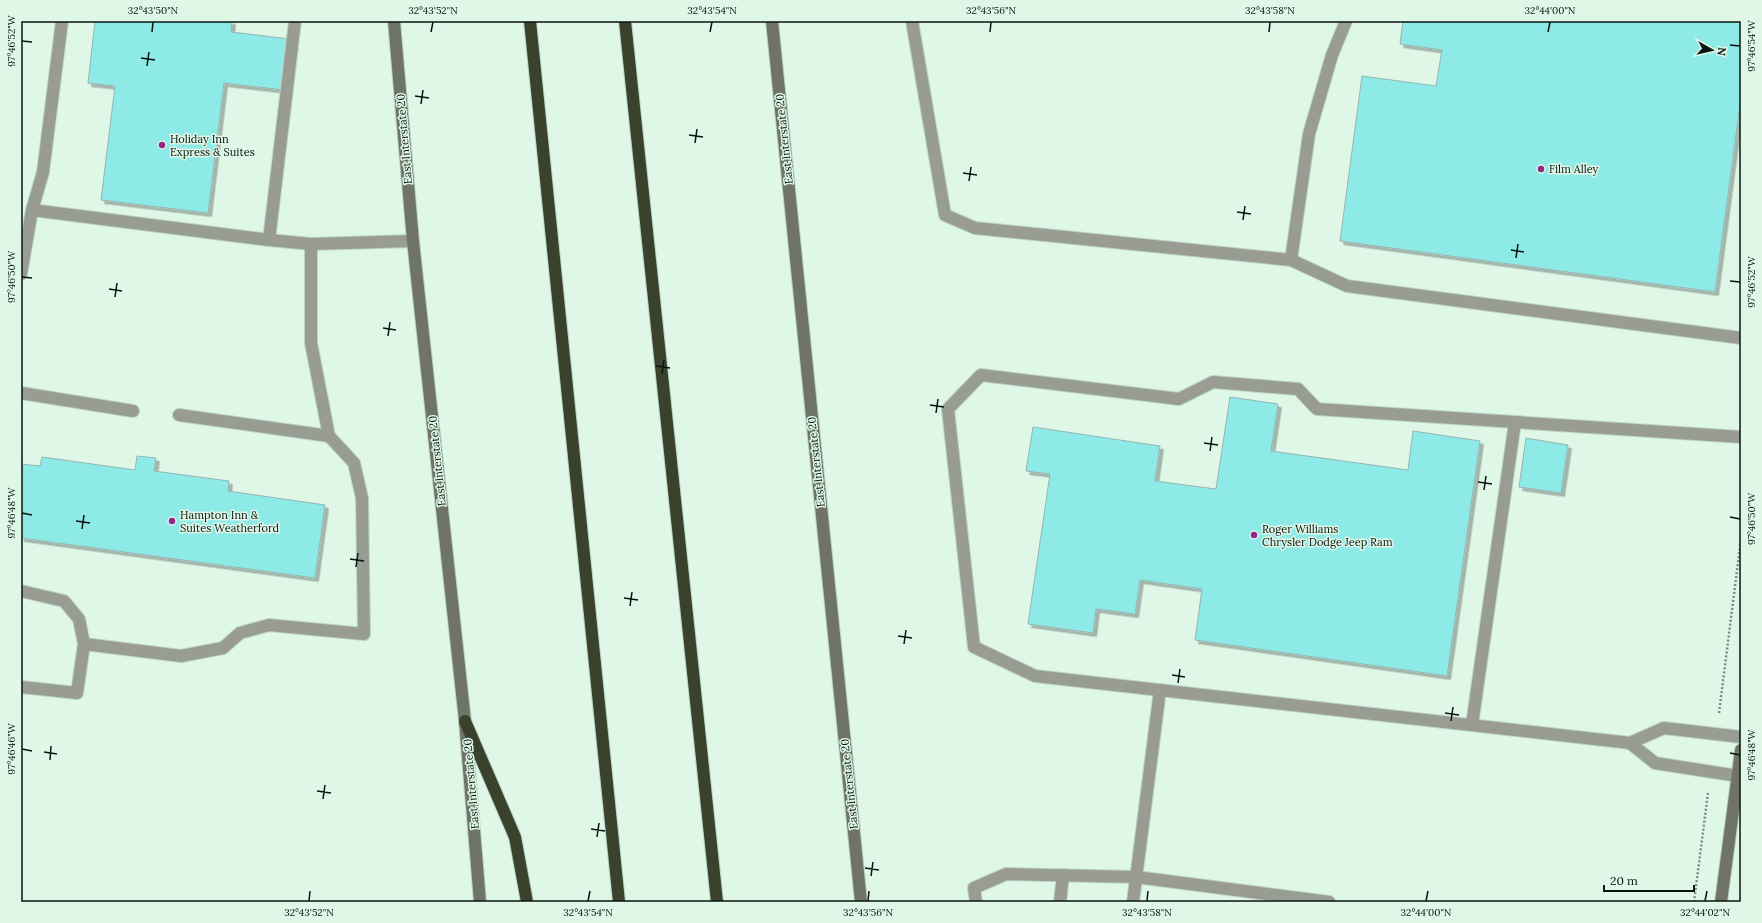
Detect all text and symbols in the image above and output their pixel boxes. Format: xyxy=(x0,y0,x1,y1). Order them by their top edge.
text: 32°43'50"N xyxy=(128,4,179,17)
text: 32°43'52"N xyxy=(408,4,458,17)
text: 32°43'54"N xyxy=(687,4,737,17)
text: 32°43'56"N xyxy=(966,4,1016,17)
text: 32°43'58"N xyxy=(1245,4,1295,17)
text: 32°44'00"N xyxy=(1525,4,1576,17)
text: 97°46'52"W xyxy=(5,14,18,67)
text: 97°46'54"W xyxy=(1745,19,1758,72)
north arrow xyxy=(1692,30,1732,70)
text: N xyxy=(1714,46,1729,57)
street label: East Interstate 20 xyxy=(393,93,415,185)
street label: East Interstate 20 xyxy=(772,93,796,185)
place label: Holiday Inn Express & Suites xyxy=(170,132,255,159)
marker: Holiday Inn Express & Suites xyxy=(157,140,167,150)
place label: Film Alley xyxy=(1549,162,1599,176)
marker: Film Alley xyxy=(1536,164,1546,174)
text: 97°46'50"W xyxy=(5,250,18,303)
text: 97°46'52"W xyxy=(1745,255,1758,308)
street label: East Interstate 20 xyxy=(425,415,449,507)
street label: East Interstate 20 xyxy=(804,416,828,508)
text: 97°46'48"W xyxy=(5,486,18,539)
text: 97°46'50"W xyxy=(1745,492,1758,545)
place label: Hampton Inn & Suites Weatherford xyxy=(180,508,280,535)
marker: Hampton Inn & Suites Weatherford xyxy=(167,516,177,526)
place label: Roger Williams Chrysler Dodge Jeep Ram xyxy=(1262,522,1393,549)
marker: Roger Williams Chrysler Dodge Jeep Ram xyxy=(1249,530,1259,540)
text: 97°46'46"W xyxy=(5,722,18,775)
text: 97°46'48"W xyxy=(1745,728,1758,781)
street label: East Interstate 20 xyxy=(460,738,482,830)
street label: East Interstate 20 xyxy=(837,738,861,830)
scale bar xyxy=(1604,867,1694,893)
text: 20 m xyxy=(1610,873,1638,888)
text: 32°43'52"N xyxy=(284,906,334,919)
text: 32°43'54"N xyxy=(563,906,613,919)
text: 32°43'56"N xyxy=(843,906,893,919)
text: 32°43'58"N xyxy=(1122,906,1172,919)
text: 32°44'00"N xyxy=(1401,906,1452,919)
text: 32°44'02"N xyxy=(1680,906,1730,919)

